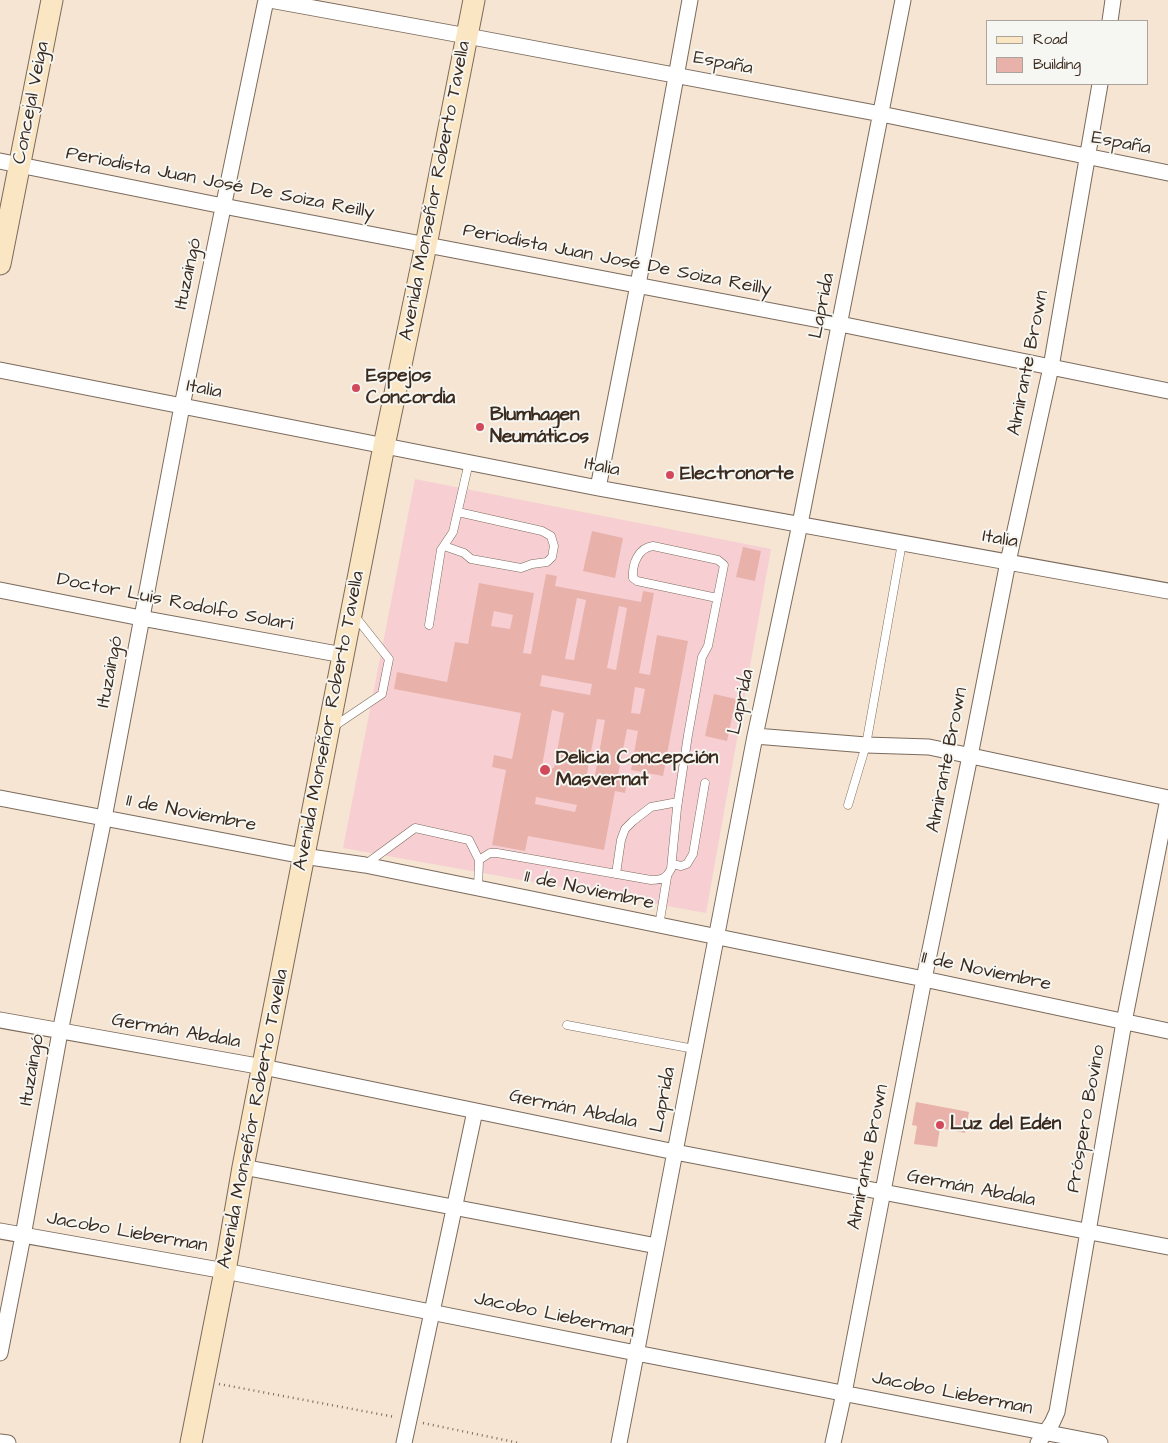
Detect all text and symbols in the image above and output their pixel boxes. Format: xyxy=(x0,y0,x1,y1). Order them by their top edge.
legend xyxy=(986,20,1148,85)
text: Road xyxy=(1033,29,1067,50)
street label: Avenida Monseñor Roberto Tavella xyxy=(396,39,476,343)
street label: Concejal Veiga xyxy=(9,40,55,166)
street label: España xyxy=(691,47,755,81)
text: Building xyxy=(1033,54,1081,75)
street label: España xyxy=(1089,127,1153,161)
street label: Periodista Juan José De Soiza Reilly xyxy=(64,143,376,225)
street label: Periodista Juan José De Soiza Reilly xyxy=(461,220,773,302)
street label: Ituzaingó xyxy=(170,236,208,312)
street label: Laprida xyxy=(805,271,841,341)
street label: Almirante Brown xyxy=(1004,288,1054,438)
place label: Espejos Concordia xyxy=(366,366,455,410)
street label: Italia xyxy=(184,375,224,405)
marker: Espejos Concordia xyxy=(350,382,362,394)
place label: Blumhagen Neumáticos xyxy=(490,405,589,449)
marker: Blumhagen Neumáticos xyxy=(474,421,486,433)
street label: Italia xyxy=(582,453,622,483)
place label: Electronorte xyxy=(680,464,794,486)
marker: Electronorte xyxy=(664,469,676,481)
street label: Italia xyxy=(980,526,1020,554)
street label: Doctor Luis Rodolfo Solari xyxy=(55,569,295,637)
street label: Avenida Monseñor Roberto Tavella xyxy=(290,569,370,873)
street label: Ituzaingó xyxy=(93,634,129,710)
street label: Laprida xyxy=(724,667,760,737)
street label: Almirante Brown xyxy=(923,685,973,835)
place label: Delicia Concepción Masvernat xyxy=(556,748,718,792)
marker: Delicia Concepción Masvernat xyxy=(538,763,552,777)
street label: 11 de Noviembre xyxy=(124,790,258,838)
street label: 11 de Noviembre xyxy=(522,866,656,916)
street label: 11 de Noviembre xyxy=(919,947,1053,997)
street label: Avenida Monseñor Roberto Tavella xyxy=(214,967,294,1271)
street label: Germán Abdala xyxy=(110,1009,242,1055)
street label: Ituzaingó xyxy=(16,1032,50,1108)
street label: Próspero Bovino xyxy=(1063,1043,1111,1195)
street label: Laprida xyxy=(646,1065,682,1135)
street label: Almirante Brown xyxy=(844,1082,894,1232)
street label: Germán Abdala xyxy=(507,1085,639,1135)
place label: Luz del Edén xyxy=(950,1114,1061,1136)
marker: Luz del Edén xyxy=(934,1119,946,1131)
street label: Germán Abdala xyxy=(905,1165,1037,1213)
street label: Jacobo Lieberman xyxy=(45,1208,209,1258)
street label: Jacobo Lieberman xyxy=(472,1288,636,1344)
street label: Jacobo Lieberman xyxy=(870,1367,1034,1421)

